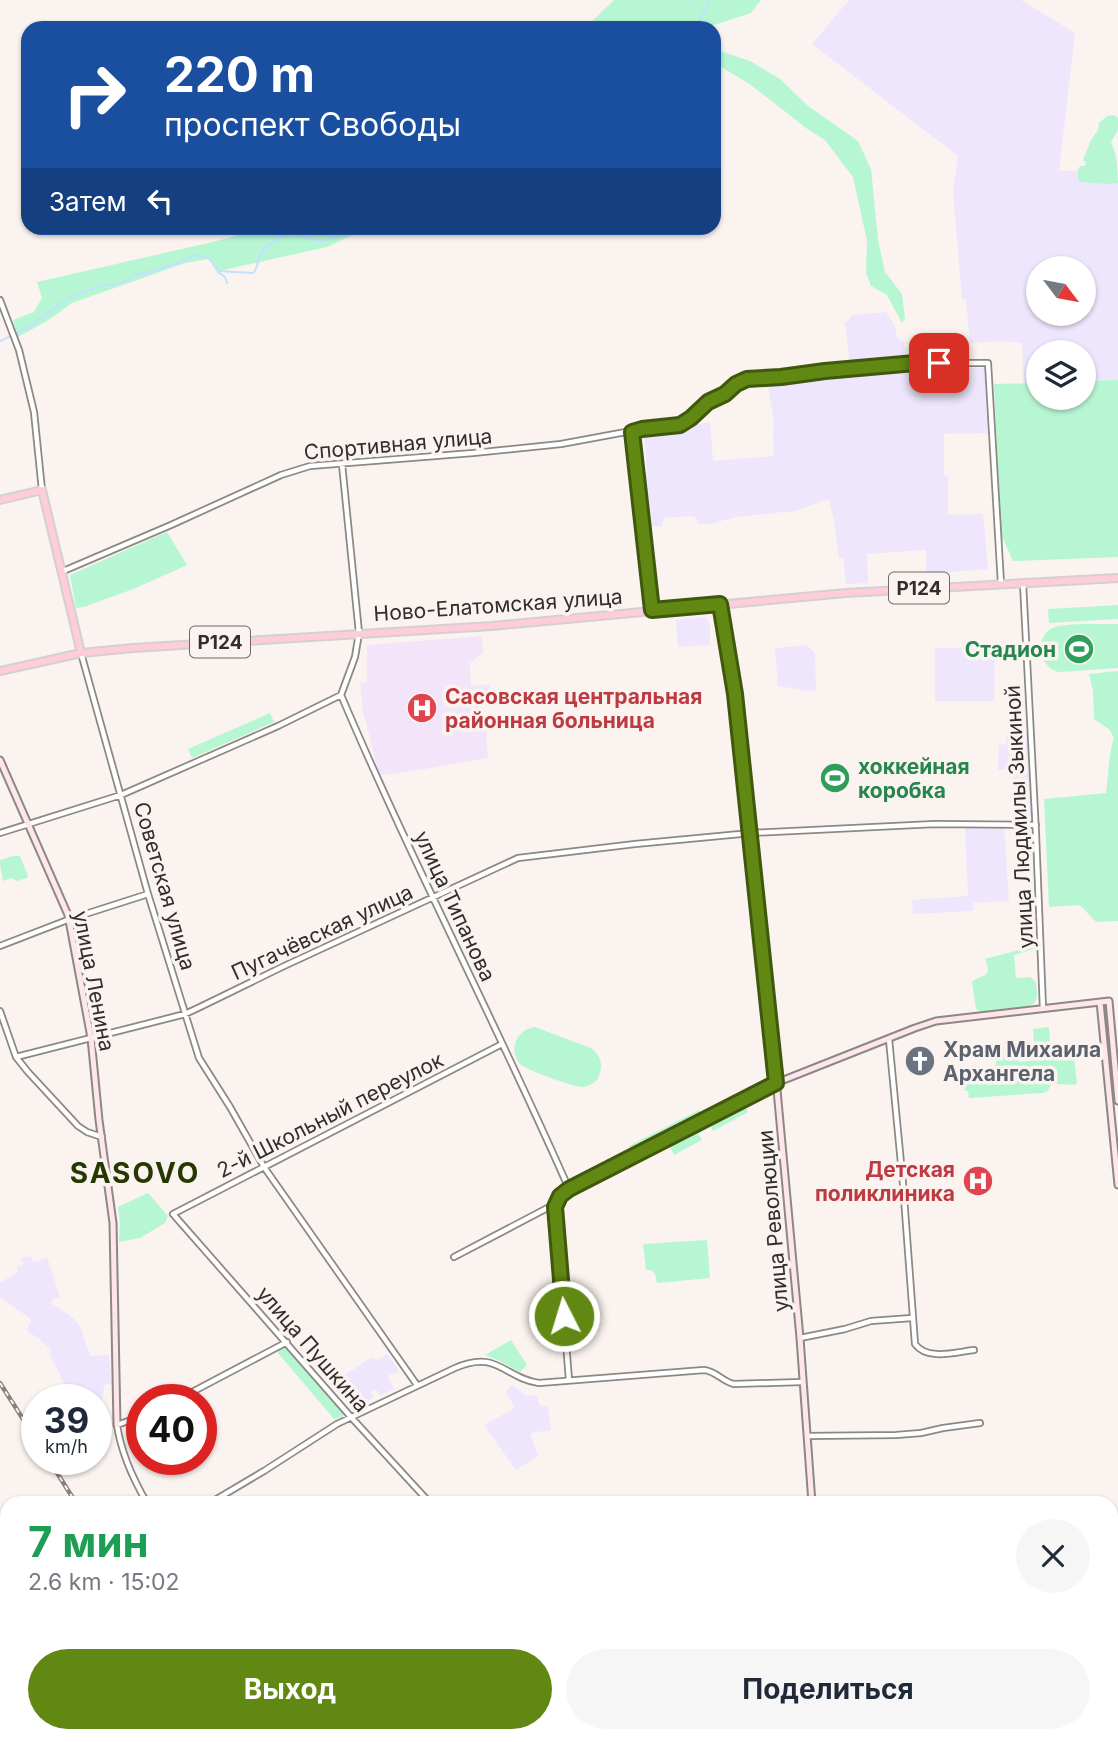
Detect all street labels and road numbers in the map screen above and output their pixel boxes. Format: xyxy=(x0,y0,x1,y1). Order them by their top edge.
street label: Спортивная улица xyxy=(303,423,493,465)
road number: Р124 xyxy=(889,572,949,604)
street label: Ново-Елатомская улица xyxy=(373,584,623,626)
road number: Р124 xyxy=(190,626,250,657)
street label: улица Людмилы Зыкиной xyxy=(1000,685,1038,949)
street label: Советская улица xyxy=(129,799,201,973)
street label: улица Типанова xyxy=(409,827,501,985)
street label: Пугачёвская улица xyxy=(227,879,417,985)
street label: улица Ленина xyxy=(68,909,120,1053)
street label: 2-й Школьный переулок xyxy=(213,1047,448,1183)
street label: улица Революции xyxy=(753,1129,793,1313)
street label: улица Пушкина xyxy=(252,1281,374,1417)

